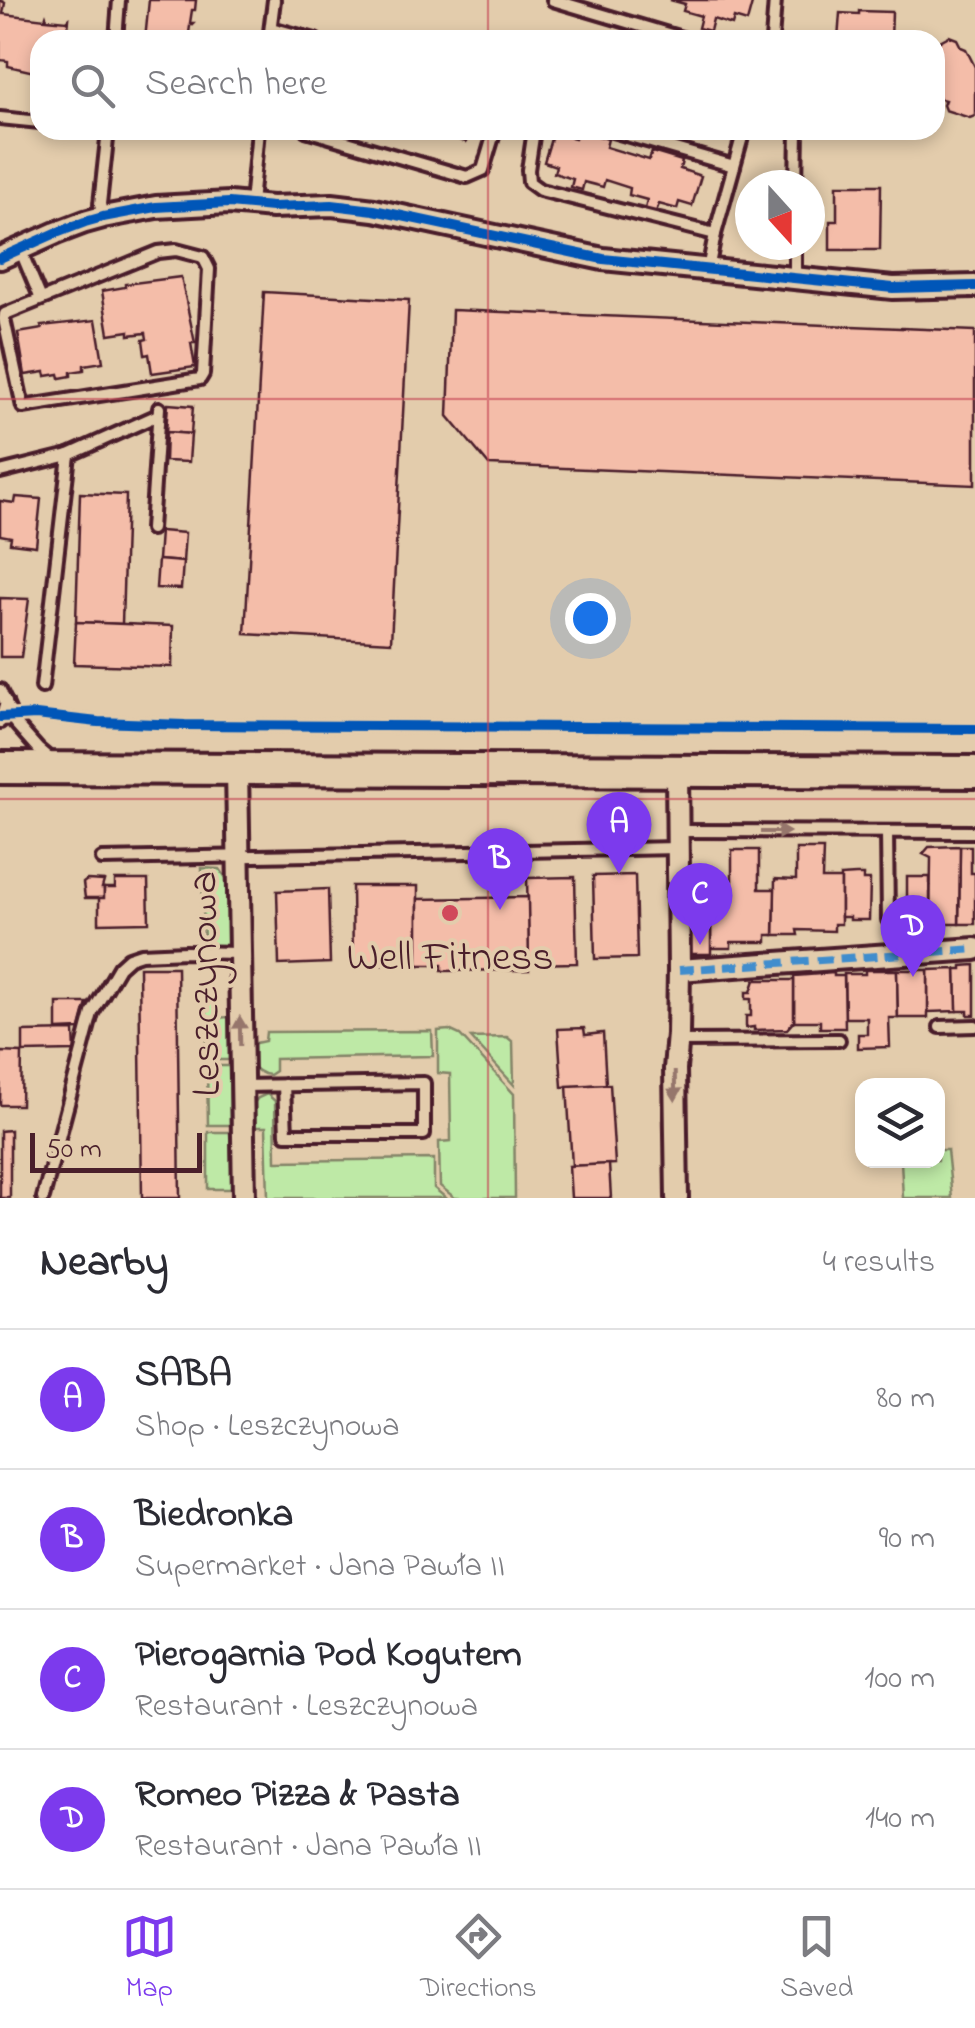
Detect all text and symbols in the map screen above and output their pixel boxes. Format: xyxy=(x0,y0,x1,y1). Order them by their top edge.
search box xyxy=(30,30,945,140)
text: Search here xyxy=(145,57,327,113)
icon: search xyxy=(65,58,120,113)
north arrow xyxy=(735,170,825,260)
your location xyxy=(565,593,616,644)
pin: A xyxy=(586,792,652,874)
one-way arrow xyxy=(760,824,792,840)
pin: B xyxy=(468,828,532,910)
pin: C xyxy=(668,862,732,945)
street label: Leszczynowa xyxy=(174,871,239,1097)
pin: D xyxy=(880,894,946,977)
marker: Well Fitness xyxy=(439,902,461,924)
place label: Well Fitness xyxy=(346,928,554,989)
one-way arrow xyxy=(232,1014,248,1046)
one-way arrow xyxy=(667,1070,683,1102)
map controls xyxy=(855,1078,945,1168)
button: layers xyxy=(855,1078,945,1168)
scale bar xyxy=(30,1128,202,1172)
text: 50 m xyxy=(45,1130,102,1171)
text: Nearby xyxy=(40,1233,168,1294)
text: 4 results xyxy=(823,1240,935,1287)
text: SABA xyxy=(135,1348,232,1404)
text: A xyxy=(63,1376,82,1423)
text: 80 m xyxy=(876,1376,935,1423)
text: Shop · Leszczynowa xyxy=(135,1404,400,1451)
text: Biedronka xyxy=(135,1488,293,1544)
text: B xyxy=(62,1516,83,1563)
text: 90 m xyxy=(879,1516,935,1563)
text: Supermarket · Jana Pawła II xyxy=(135,1544,505,1591)
text: Pierogarnia Pod Kogutem xyxy=(135,1628,522,1684)
text: C xyxy=(64,1656,81,1703)
text: 100 m xyxy=(864,1656,935,1703)
text: Restaurant · Leszczynowa xyxy=(135,1684,478,1731)
text: Romeo Pizza & Pasta xyxy=(135,1768,460,1824)
text: D xyxy=(61,1796,84,1843)
text: 140 m xyxy=(865,1796,935,1843)
text: Restaurant · Jana Pawła II xyxy=(135,1824,482,1871)
tab: Map xyxy=(122,1909,177,2010)
tab: Directions xyxy=(420,1909,537,2010)
tab: Saved xyxy=(780,1909,853,2010)

